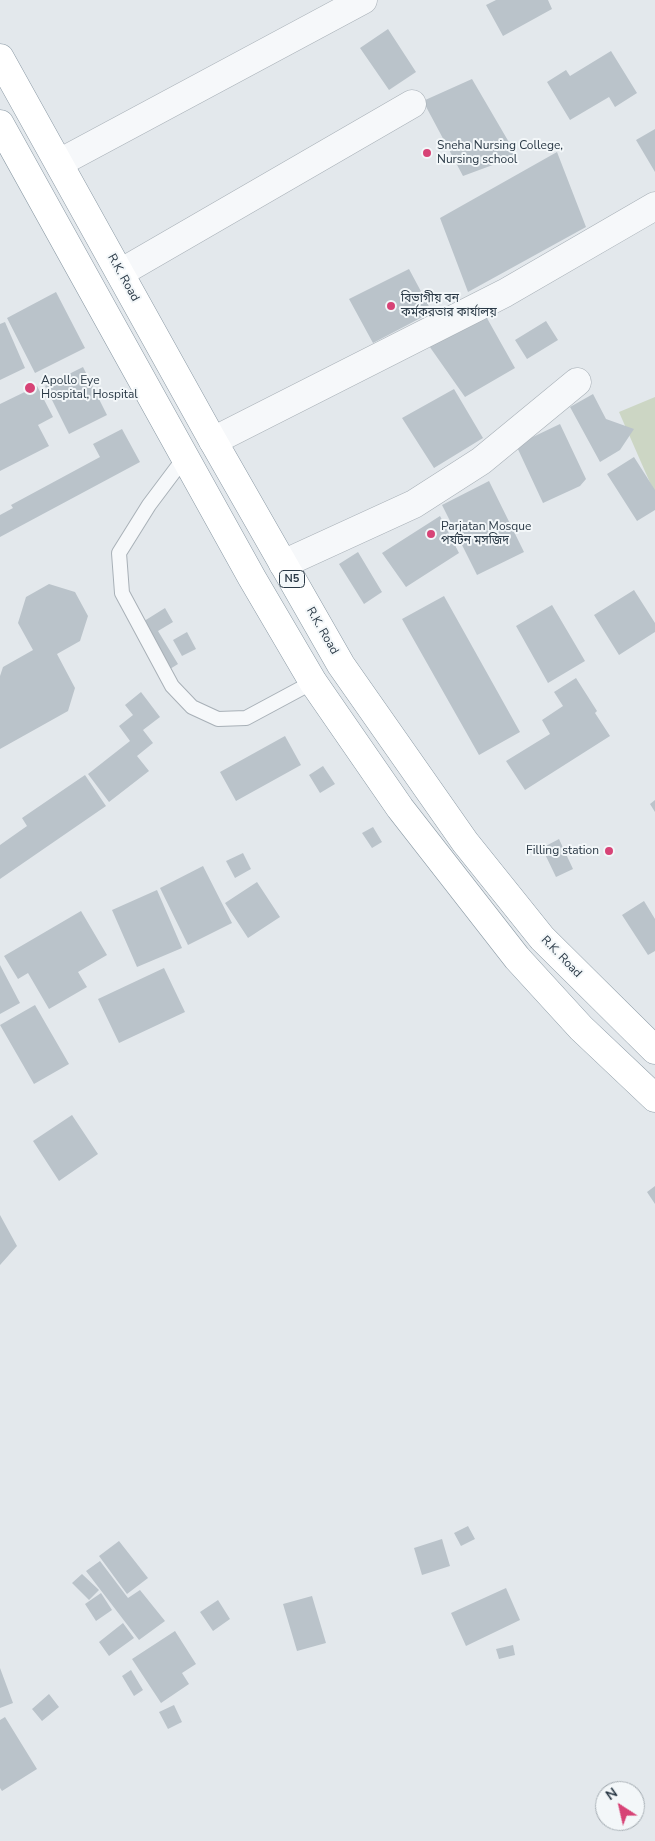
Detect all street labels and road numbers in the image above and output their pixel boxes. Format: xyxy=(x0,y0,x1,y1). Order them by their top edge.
street label: R.K. Road xyxy=(104,252,142,304)
road number: N5 xyxy=(280,570,304,588)
street label: R.K. Road xyxy=(303,605,341,657)
street label: R.K. Road xyxy=(538,933,584,981)

